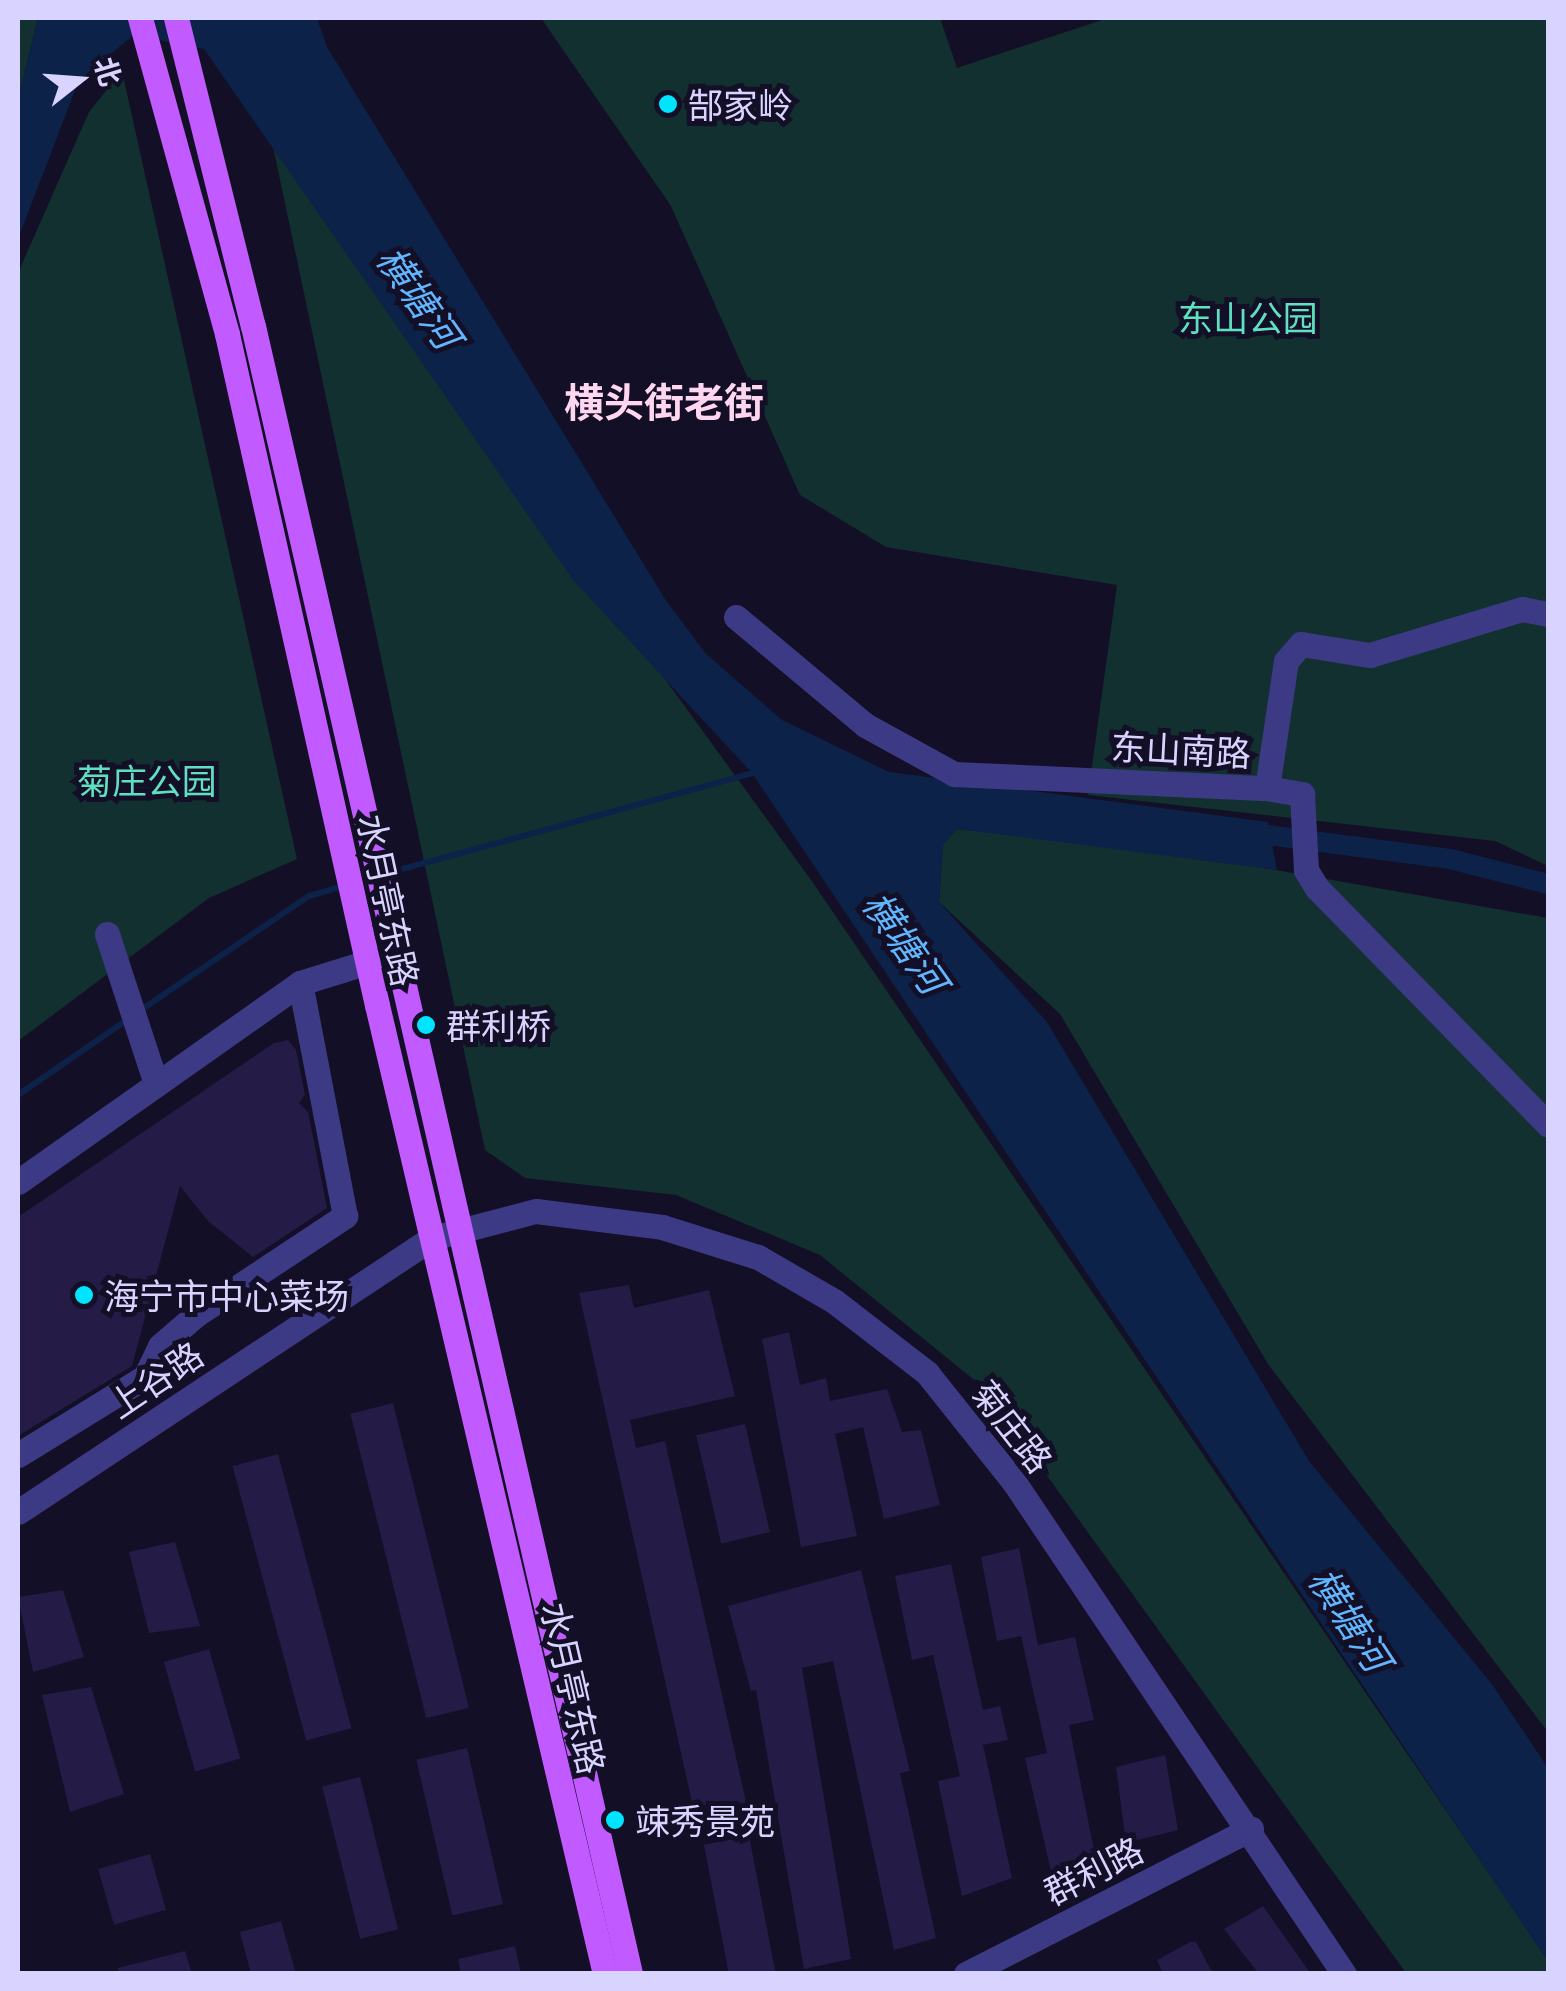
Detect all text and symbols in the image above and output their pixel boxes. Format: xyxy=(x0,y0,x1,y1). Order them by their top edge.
north arrow xyxy=(30,30,130,130)
text: 北 xyxy=(88,53,129,90)
place label: 郜家岭 xyxy=(688,83,793,125)
marker: 郜家岭 xyxy=(657,93,679,115)
water label: 横塘河 xyxy=(368,237,470,357)
park label: 东山公园 xyxy=(1178,296,1318,338)
district label: 横头街老街 xyxy=(564,378,764,426)
street label: 东山南路 xyxy=(1110,724,1252,774)
park label: 菊庄公园 xyxy=(77,759,217,801)
street label: 水月亭东路 xyxy=(350,810,428,990)
water label: 横塘河 xyxy=(854,882,956,1002)
place label: 群利桥 xyxy=(446,1004,551,1046)
marker: 群利桥 xyxy=(415,1014,437,1036)
place label: 海宁市中心菜场 xyxy=(104,1274,349,1316)
marker: 海宁市中心菜场 xyxy=(73,1284,95,1306)
street label: 上谷路 xyxy=(100,1332,210,1426)
street label: 菊庄路 xyxy=(964,1372,1062,1480)
water label: 横塘河 xyxy=(1300,1559,1400,1679)
street label: 水月亭东路 xyxy=(534,1598,614,1778)
place label: 竦秀景苑 xyxy=(635,1799,775,1841)
marker: 竦秀景苑 xyxy=(604,1809,626,1831)
street label: 群利路 xyxy=(1037,1827,1149,1913)

